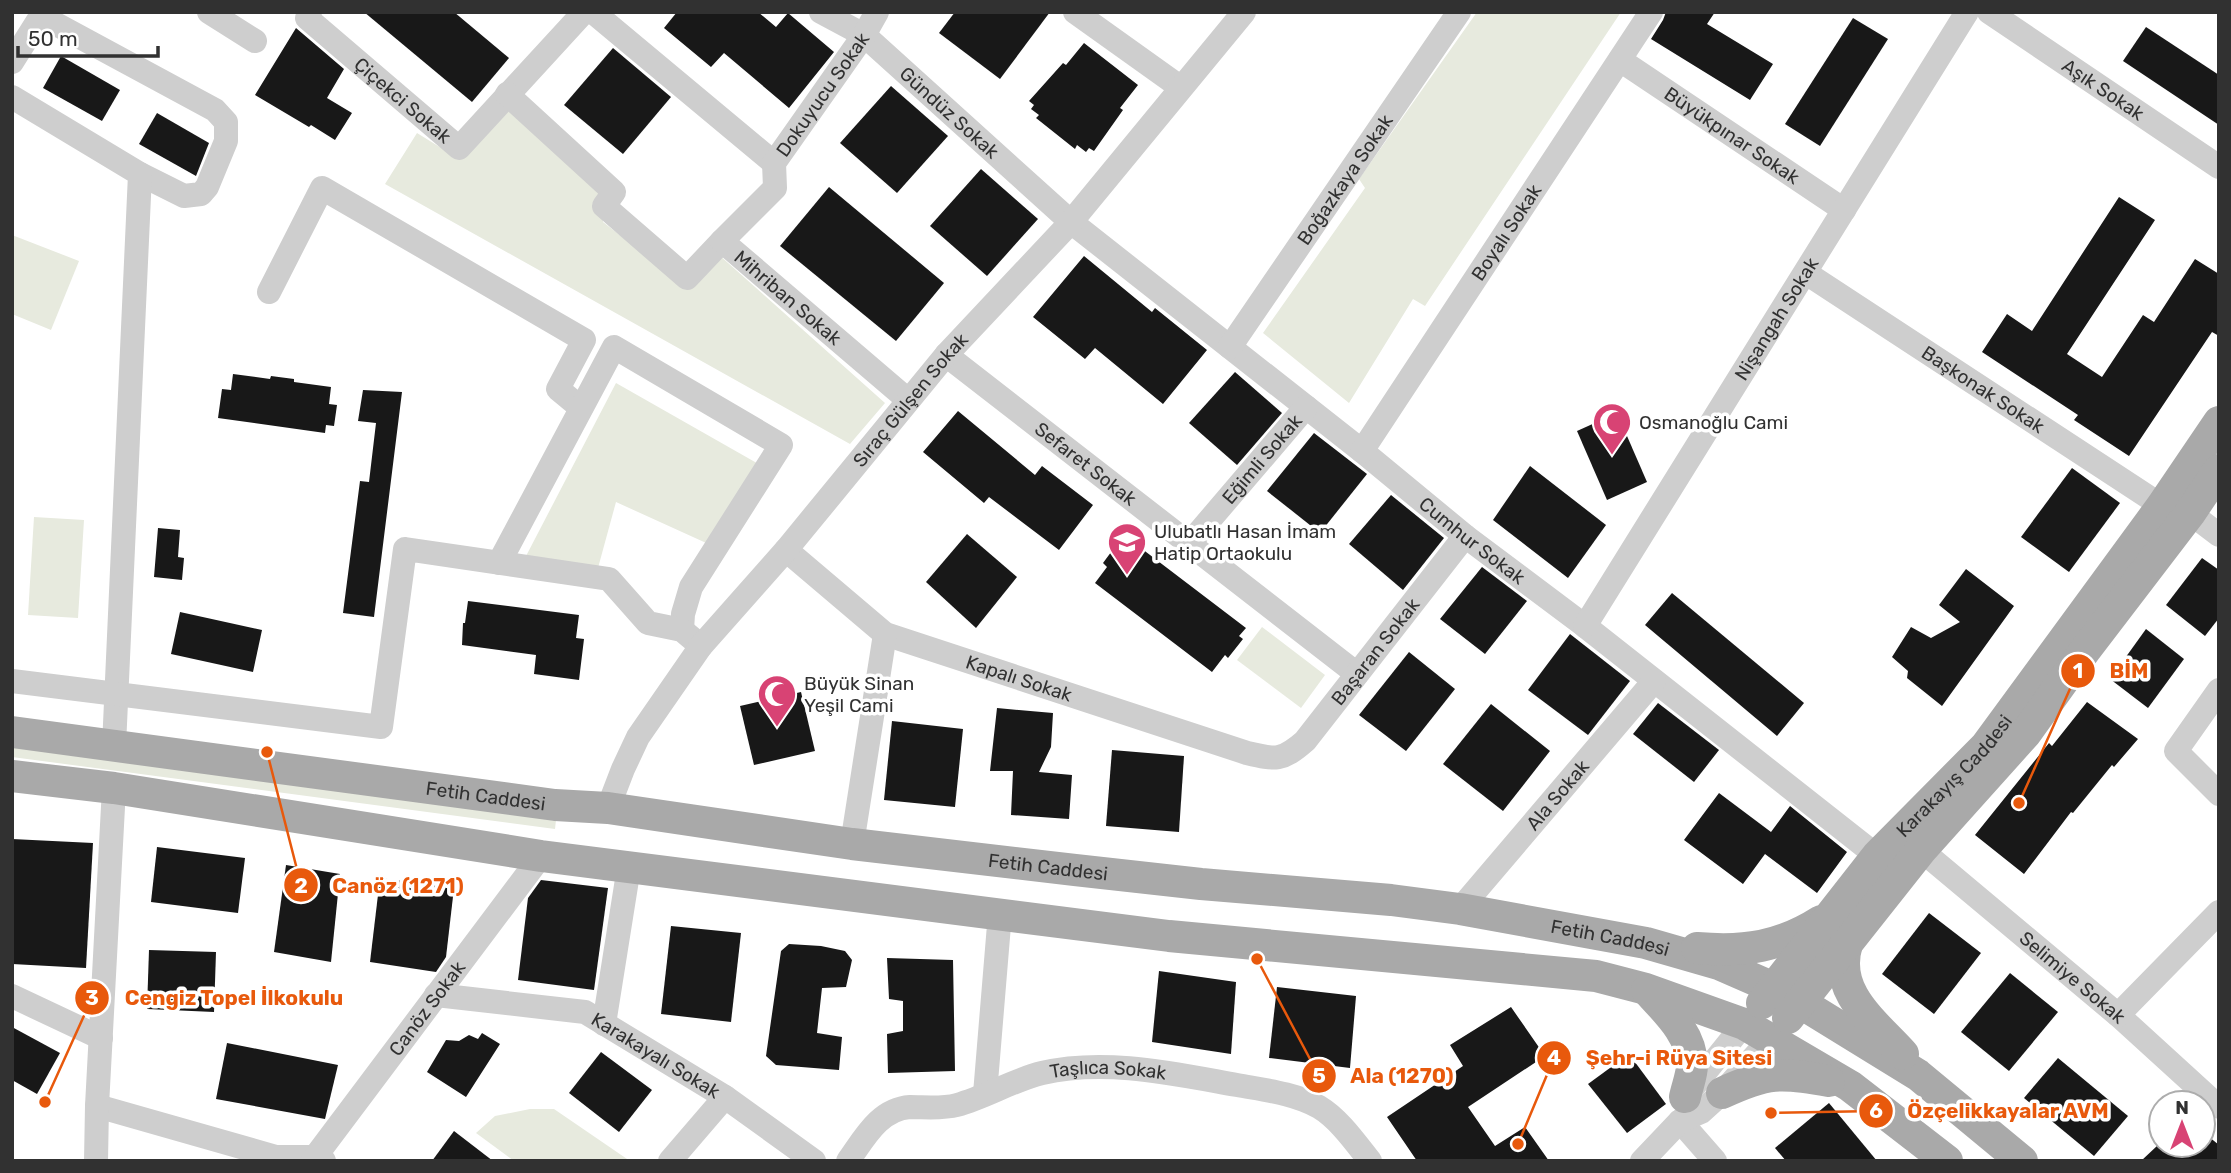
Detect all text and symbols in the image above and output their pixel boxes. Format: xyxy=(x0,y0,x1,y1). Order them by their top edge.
scale bar xyxy=(18,14,158,58)
text: 50 m xyxy=(28,26,78,51)
street label: Dokuyucu Sokak xyxy=(771,28,874,161)
street label: Çiçekci Sokak xyxy=(350,52,456,148)
street label: Aşık Sokak xyxy=(2058,53,2149,125)
street label: Gündüz Sokak xyxy=(895,62,1004,163)
street label: Büyükpınar Sokak xyxy=(1660,82,1804,189)
street label: Boğazkaya Sokak xyxy=(1292,110,1397,249)
street label: Boyalı Sokak xyxy=(1466,180,1546,285)
street label: Mihriban Sokak xyxy=(730,245,847,350)
street label: Nişangah Sokak xyxy=(1729,253,1823,384)
street label: Sıraç Gülşen Sokak xyxy=(848,328,973,471)
street label: Başkonak Sokak xyxy=(1918,341,2049,438)
mosque icon: Osmanoğlu Cami xyxy=(1591,401,1633,456)
street label: Eğimli Sokak xyxy=(1217,409,1307,508)
place label: Osmanoğlu Cami xyxy=(1639,411,1788,434)
street label: Sefaret Sokak xyxy=(1030,417,1141,510)
street label: Cumhur Sokak xyxy=(1415,492,1530,589)
place label: Ulubatlı Hasan İmam Hatip Ortaokulu xyxy=(1154,520,1336,565)
school or university icon: Ulubatlı Hasan İmam Hatip Ortaokulu xyxy=(1106,521,1148,576)
street label: Başaran Sokak xyxy=(1326,593,1424,710)
street label: Kapalı Sokak xyxy=(963,650,1075,706)
callout: BİM xyxy=(2061,650,2163,692)
text: 1 xyxy=(2073,658,2083,683)
text: BİM xyxy=(2110,658,2148,683)
place label: Büyük Sinan Yeşil Cami xyxy=(804,672,914,717)
mosque icon: Büyük Sinan Yeşil Cami xyxy=(756,673,798,728)
street label: Karakayış Caddesi xyxy=(1891,710,2017,842)
street label: Ala Sokak xyxy=(1521,755,1594,835)
street label: Fetih Caddesi xyxy=(424,776,547,815)
street label: Fetih Caddesi xyxy=(987,848,1109,885)
callout: Canöz (1271) xyxy=(283,864,478,906)
text: 2 xyxy=(294,873,308,898)
text: Canöz (1271) xyxy=(332,873,464,898)
street label: Fetih Caddesi xyxy=(1549,914,1672,961)
street label: Selimiye Sokak xyxy=(2015,926,2131,1028)
street label: Canöz Sokak xyxy=(384,956,470,1060)
callout: Cengiz Topel İlkokulu xyxy=(75,977,357,1019)
text: 3 xyxy=(85,985,99,1010)
text: Cengiz Topel İlkokulu xyxy=(125,985,343,1010)
street label: Karakayalı Sokak xyxy=(587,1007,725,1103)
callout: Şehr-i Rüya Sitesi xyxy=(1537,1037,1786,1079)
text: 4 xyxy=(1547,1045,1561,1070)
text: Şehr-i Rüya Sitesi xyxy=(1586,1045,1772,1070)
street label: Taşlıca Sokak xyxy=(1048,1055,1168,1084)
callout: Ala (1270) xyxy=(1302,1055,1468,1097)
text: 5 xyxy=(1312,1063,1326,1088)
text: Ala (1270) xyxy=(1350,1063,1454,1088)
north arrow xyxy=(2147,1089,2217,1159)
callout: Özçelikkayalar AVM xyxy=(1858,1090,2124,1132)
text: N xyxy=(2175,1096,2189,1119)
text: 6 xyxy=(1869,1098,1883,1123)
text: Özçelikkayalar AVM xyxy=(1907,1098,2109,1123)

